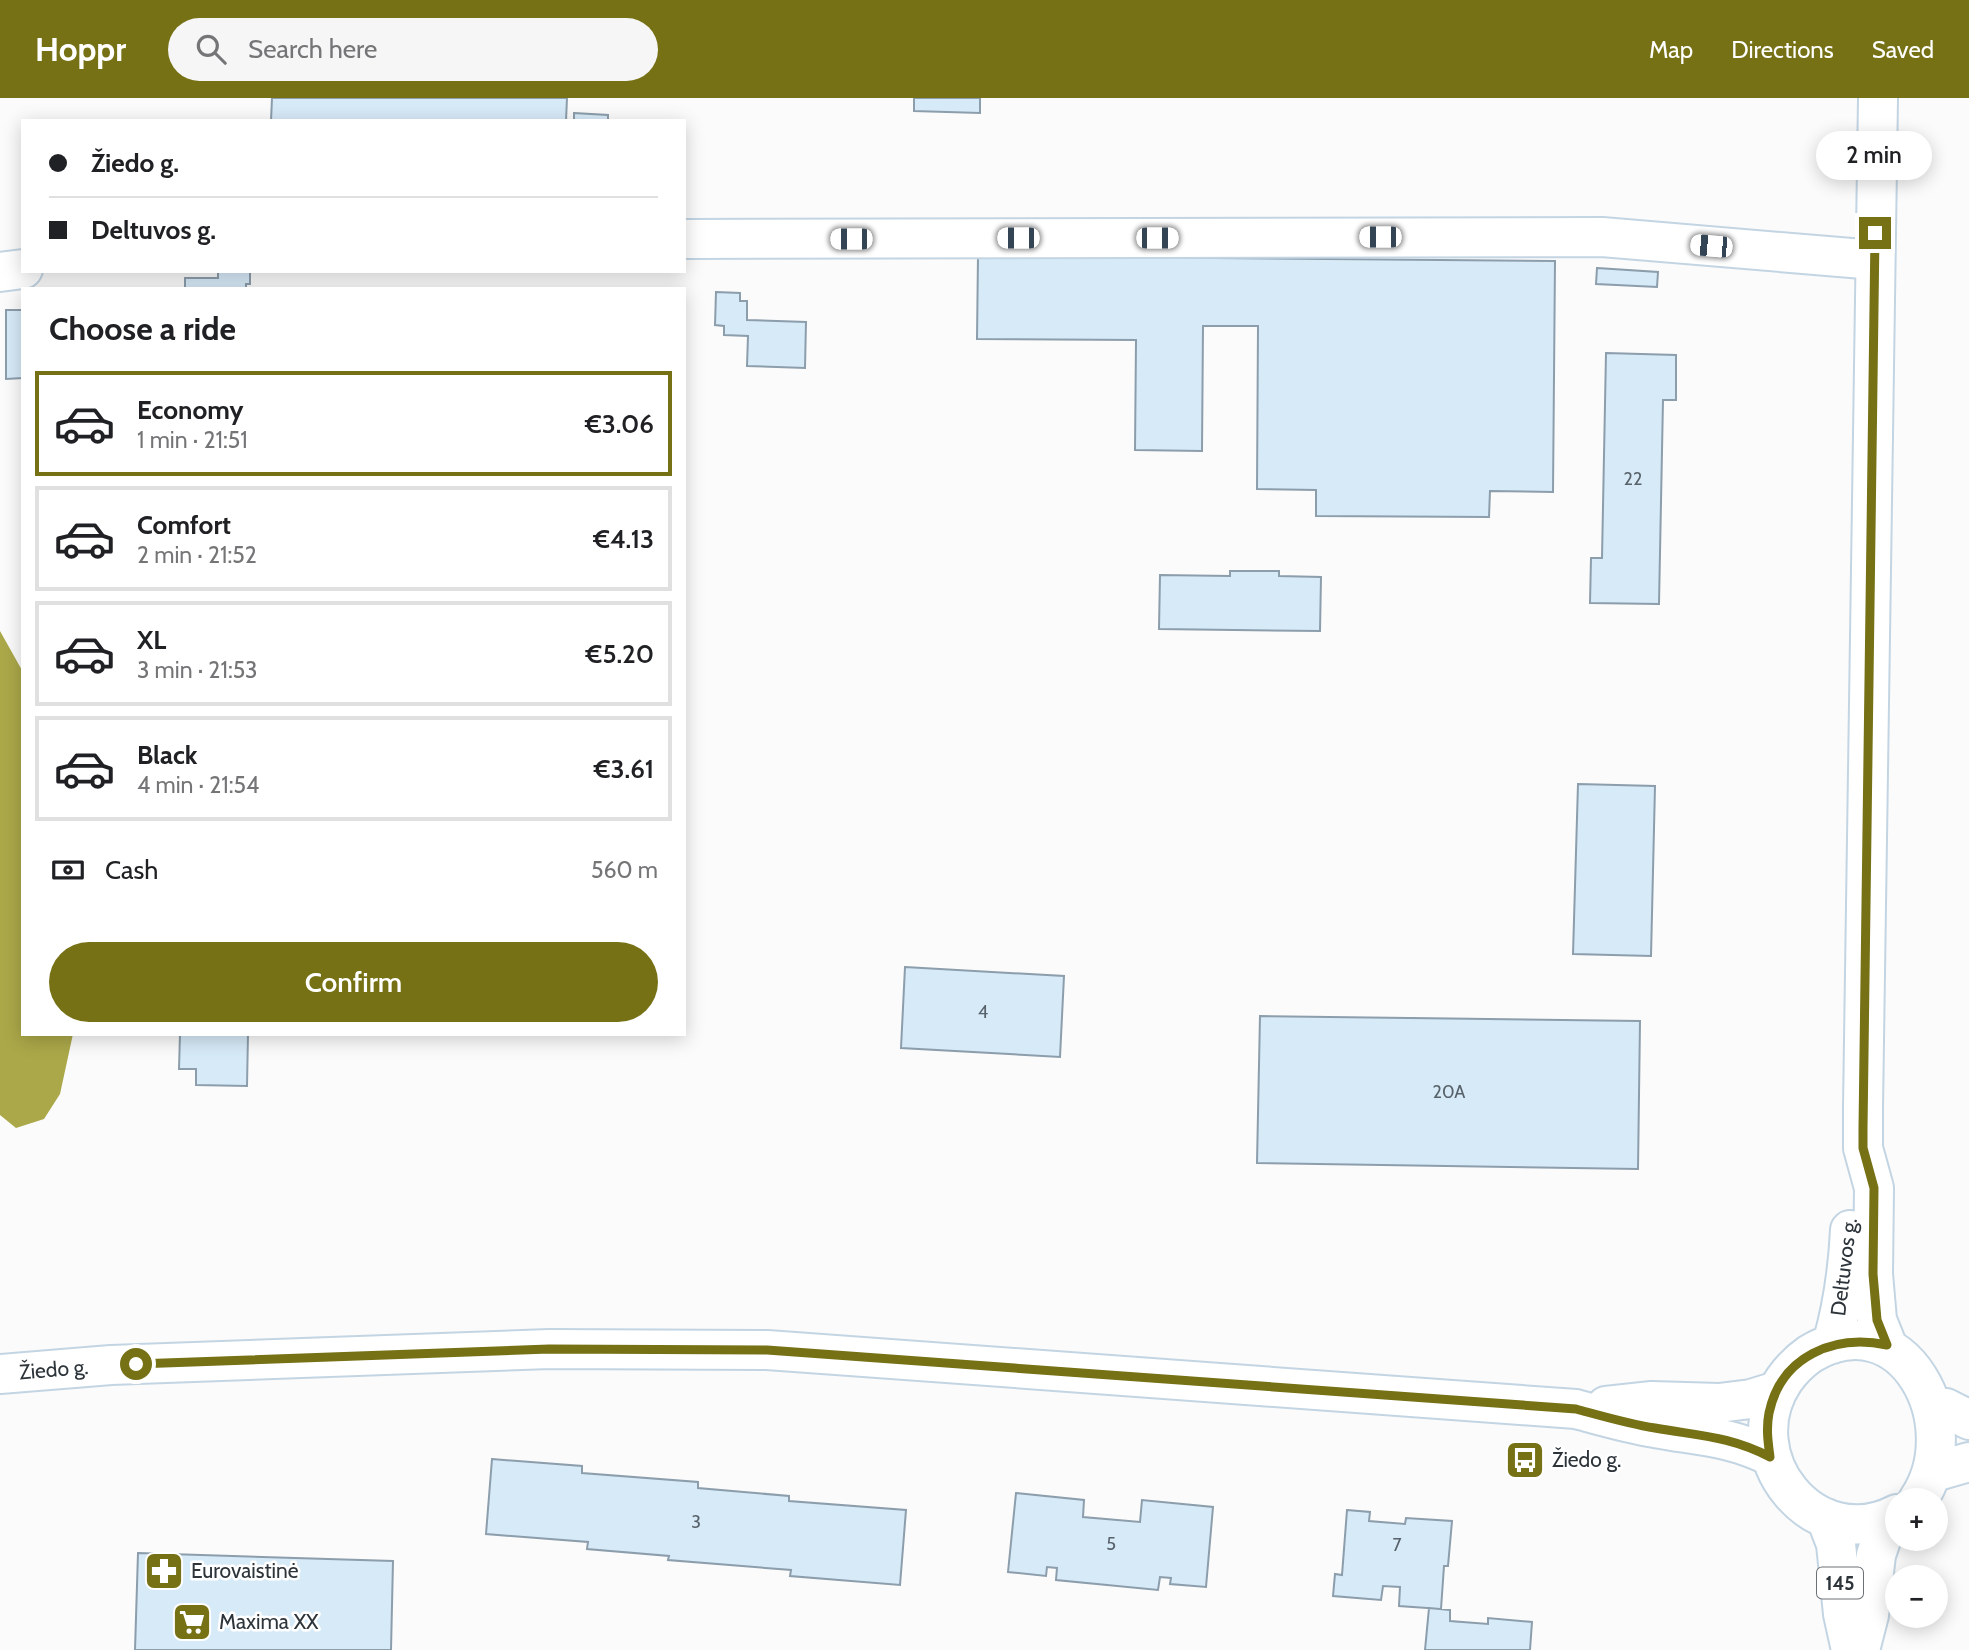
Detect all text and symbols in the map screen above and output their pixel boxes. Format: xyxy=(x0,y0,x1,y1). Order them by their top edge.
search box xyxy=(168,18,658,81)
text: Hoppr xyxy=(35,29,126,69)
icon: search xyxy=(192,30,230,68)
text: Search here xyxy=(248,33,377,65)
text: Map xyxy=(1649,35,1693,64)
text: Directions xyxy=(1731,35,1834,64)
text: Saved xyxy=(1872,35,1934,64)
callout: 2 min xyxy=(1817,131,1933,180)
text: 2 min xyxy=(1846,141,1902,169)
text: Žiedo g. xyxy=(91,147,179,179)
text: Deltuvos g. xyxy=(91,214,216,246)
route end xyxy=(1859,217,1891,249)
car xyxy=(1360,227,1402,248)
car xyxy=(998,228,1040,249)
car xyxy=(1137,228,1179,249)
car xyxy=(831,229,873,250)
car xyxy=(1690,234,1733,258)
text: Choose a ride xyxy=(49,309,236,348)
icon: car xyxy=(53,392,116,455)
text: Economy xyxy=(137,394,243,426)
text: €3.06 xyxy=(585,408,654,440)
text: 1 min · 21:51 xyxy=(137,426,248,454)
house number: 22 xyxy=(1624,468,1642,490)
icon: car xyxy=(53,507,116,570)
text: Comfort xyxy=(137,509,231,541)
text: €4.13 xyxy=(593,523,654,555)
text: 2 min · 21:52 xyxy=(137,541,257,569)
icon: car xyxy=(53,622,116,685)
text: XL xyxy=(137,624,166,656)
text: €5.20 xyxy=(586,638,654,670)
text: 3 min · 21:53 xyxy=(137,656,258,684)
icon: car xyxy=(53,737,116,800)
text: Black xyxy=(137,739,197,771)
text: €3.61 xyxy=(594,753,654,785)
text: 4 min · 21:54 xyxy=(137,771,259,799)
icon: cash xyxy=(49,851,87,889)
text: Cash xyxy=(105,854,158,886)
text: 560 m xyxy=(591,856,658,884)
button: Confirm xyxy=(49,942,658,1022)
house number: 4 xyxy=(978,1001,988,1023)
house number: 20A xyxy=(1433,1081,1465,1103)
street label: Deltuvos g. xyxy=(1825,1216,1862,1317)
route start xyxy=(120,1348,152,1380)
street label: Žiedo g. xyxy=(18,1354,89,1384)
bus stop icon: Žiedo g. xyxy=(1504,1439,1546,1481)
place label: Žiedo g. xyxy=(1552,1446,1621,1472)
map controls xyxy=(1885,1488,1948,1628)
button: + xyxy=(1885,1488,1948,1551)
house number: 3 xyxy=(691,1511,701,1533)
house number: 5 xyxy=(1106,1533,1116,1555)
house number: 7 xyxy=(1392,1534,1402,1556)
pharmacy icon: Eurovaistinė xyxy=(143,1550,185,1592)
place label: Eurovaistinė xyxy=(191,1558,299,1583)
button: − xyxy=(1885,1565,1948,1628)
road number: 145 xyxy=(1817,1568,1863,1598)
supermarket icon: Maxima XX xyxy=(171,1601,213,1643)
place label: Maxima XX xyxy=(219,1609,319,1634)

